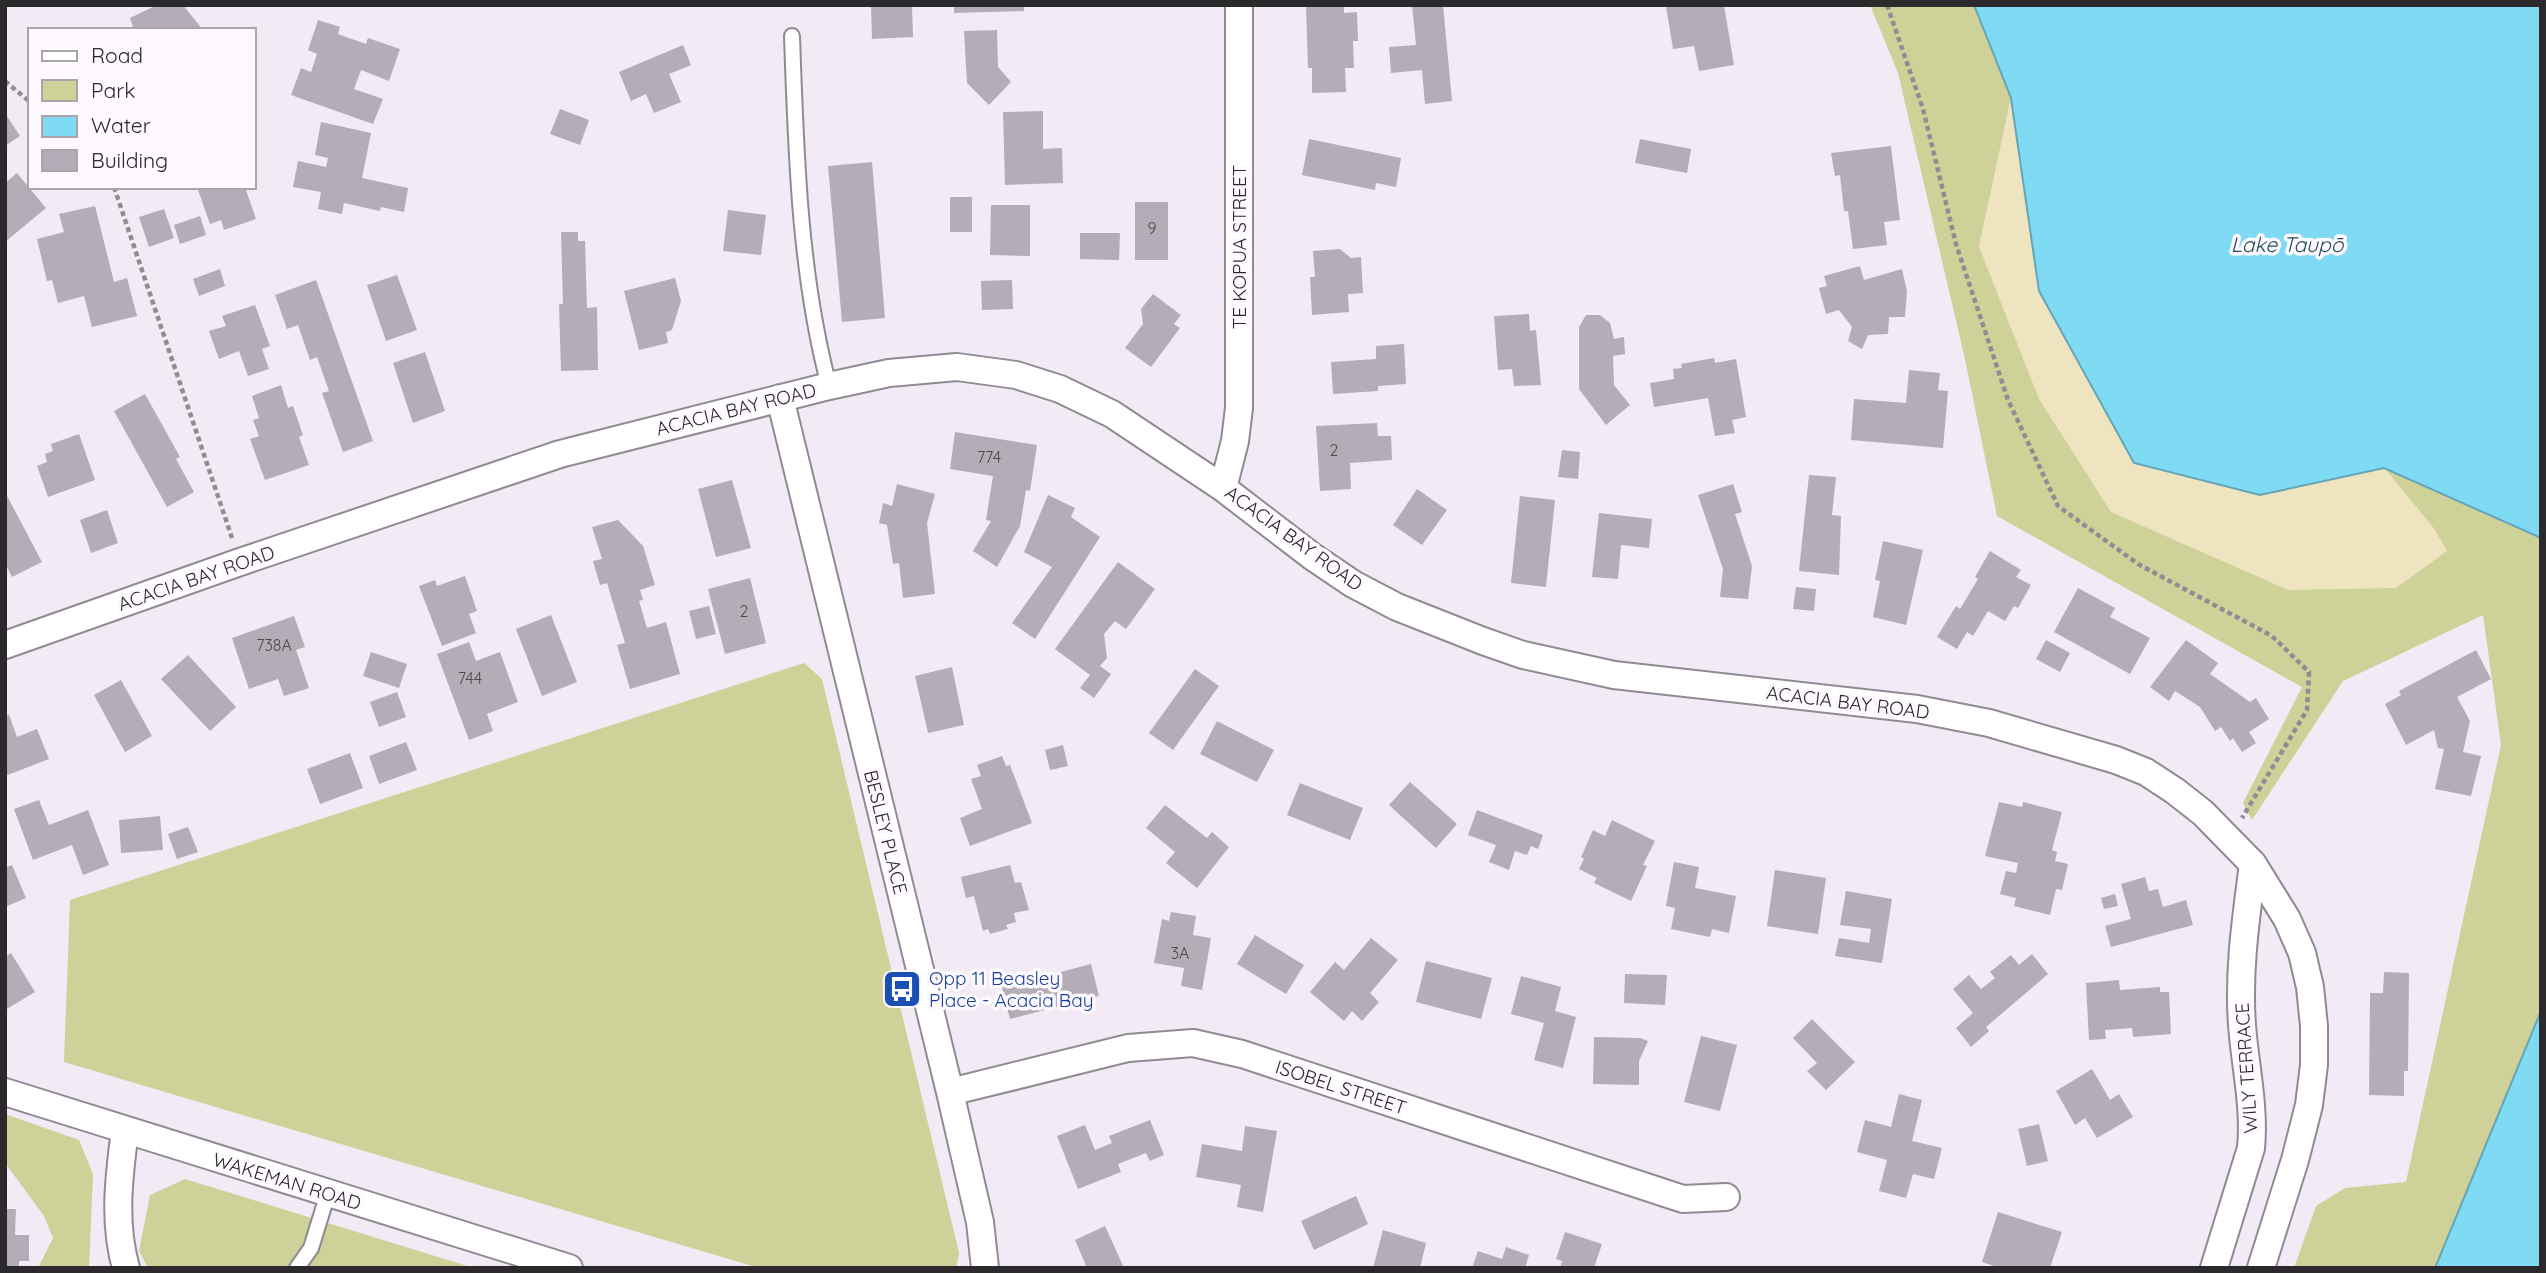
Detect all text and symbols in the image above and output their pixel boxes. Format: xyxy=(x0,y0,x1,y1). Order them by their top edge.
legend xyxy=(28,28,256,189)
text: Road xyxy=(91,42,143,68)
text: Park xyxy=(91,77,135,103)
text: Water xyxy=(91,112,151,138)
text: Building xyxy=(91,147,168,173)
street label: TE KOPUA STREET xyxy=(1227,165,1251,329)
house number: 9 xyxy=(1148,218,1157,238)
water label: Lake Taupō xyxy=(2231,231,2345,257)
street label: ACACIA BAY ROAD xyxy=(654,378,818,440)
house number: 2 xyxy=(1330,440,1339,460)
house number: 774 xyxy=(977,447,1001,467)
street label: ACACIA BAY ROAD xyxy=(1221,480,1367,596)
street label: ACACIA BAY ROAD xyxy=(115,540,277,616)
house number: 2 xyxy=(740,601,749,621)
house number: 738A xyxy=(256,635,292,655)
house number: 744 xyxy=(458,668,482,688)
street label: ACACIA BAY ROAD xyxy=(1765,680,1931,724)
street label: BESLEY PLACE xyxy=(859,767,913,897)
house number: 3A xyxy=(1171,943,1189,963)
place label: Opp 11 Beasley Place - Acacia Bay xyxy=(929,966,1094,1012)
bus stop icon: Opp 11 Beasley Place - Acacia Bay xyxy=(881,968,923,1010)
street label: WILY TERRACE xyxy=(2229,1002,2263,1134)
street label: ISOBEL STREET xyxy=(1272,1055,1410,1119)
street label: WAKEMAN ROAD xyxy=(210,1147,364,1215)

